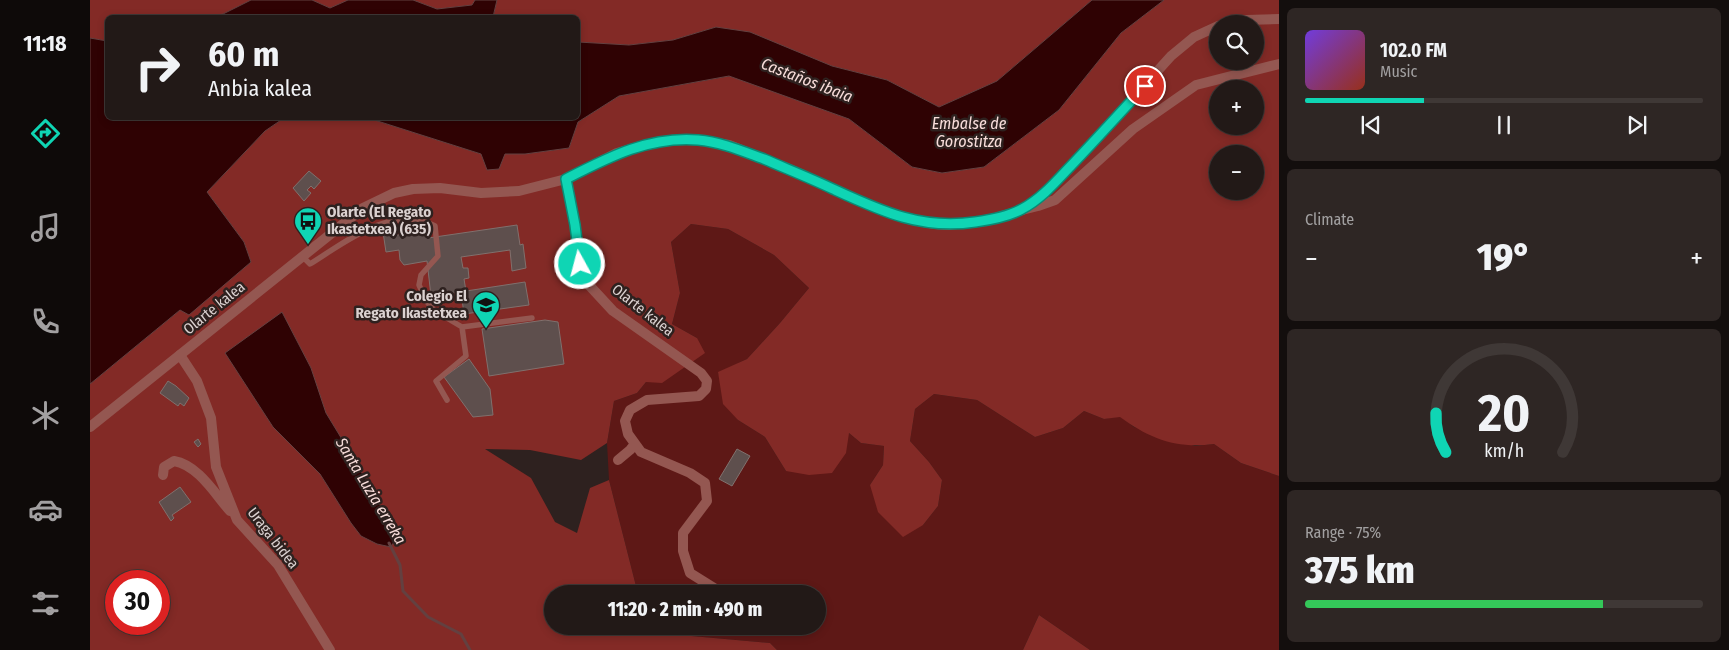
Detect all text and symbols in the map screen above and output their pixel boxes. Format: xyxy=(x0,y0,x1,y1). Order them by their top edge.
map controls xyxy=(1209,15,1264,200)
button: search xyxy=(1209,15,1264,70)
text: 11:18 xyxy=(23,30,67,57)
text: 60 m xyxy=(208,33,279,75)
icon: right xyxy=(125,35,190,100)
text: 102.0 FM xyxy=(1380,39,1447,62)
water label: Castaños ibaia xyxy=(759,54,855,106)
text: Music xyxy=(1380,62,1417,81)
pin xyxy=(1124,65,1166,107)
icon: arrive xyxy=(1131,72,1159,100)
text: Anbia kalea xyxy=(208,75,312,102)
button: + xyxy=(1209,80,1264,135)
icon: previous xyxy=(1357,111,1385,139)
icon: pause xyxy=(1490,111,1518,139)
icon: next xyxy=(1623,111,1651,139)
water label: Embalse de Gorostitza xyxy=(932,114,1007,151)
icon: directions xyxy=(28,116,63,151)
button: − xyxy=(1209,145,1264,200)
place label: Olarte (El Regato Ikastetxea) (635) xyxy=(327,203,431,238)
bus stop icon: Olarte (El Regato Ikastetxea) (635) xyxy=(293,206,323,245)
icon: music xyxy=(28,210,63,245)
text: Climate xyxy=(1305,210,1354,229)
text: 19° xyxy=(1477,234,1531,280)
position arrow xyxy=(553,237,605,289)
text: − xyxy=(1305,242,1318,275)
text: + xyxy=(1690,242,1703,275)
street label: Olarte kalea xyxy=(180,278,248,338)
street label: Olarte kalea xyxy=(608,280,678,340)
place label: Colegio El Regato Ikastetxea xyxy=(355,287,468,322)
school or university icon: Colegio El Regato Ikastetxea xyxy=(471,290,501,329)
icon: phone xyxy=(28,304,63,339)
text: 20 xyxy=(1477,382,1530,445)
icon: climate xyxy=(28,398,63,433)
water label: Santa Luzia erreka xyxy=(331,434,410,548)
text: km/h xyxy=(1484,440,1524,462)
icon: car xyxy=(28,492,63,527)
street label: Uraga bidea xyxy=(243,504,303,572)
text: Range · 75% xyxy=(1305,523,1381,542)
text: 375 km xyxy=(1305,547,1415,593)
speed limit sign: 30 xyxy=(105,570,170,635)
icon: filters xyxy=(28,586,63,621)
text: 11:20 · 2 min · 490 m xyxy=(608,598,762,621)

